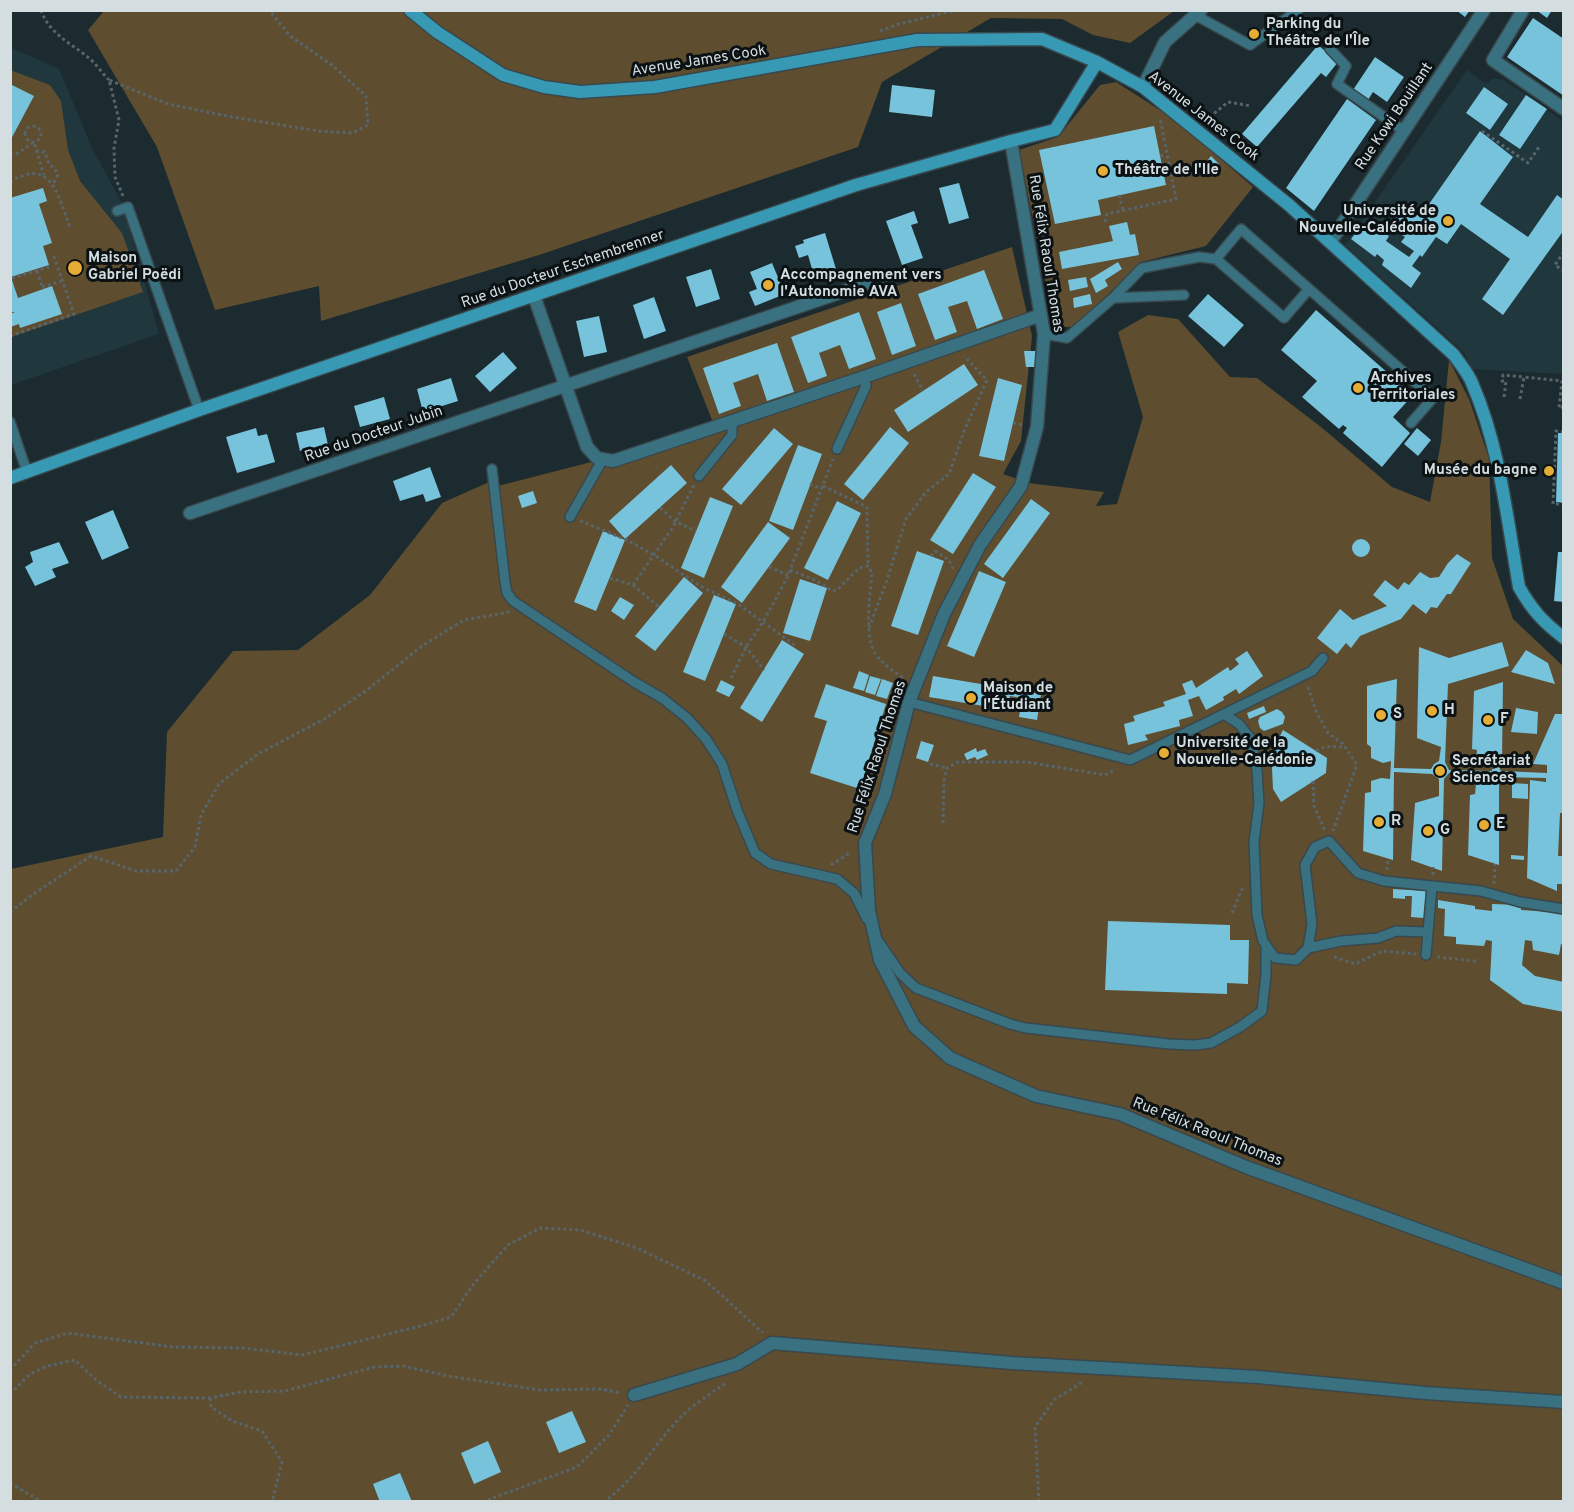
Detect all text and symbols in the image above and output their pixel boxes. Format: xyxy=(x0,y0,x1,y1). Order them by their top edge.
place label: Parking du Théâtre de l'Île xyxy=(1266,16,1370,51)
marker: Parking du Théâtre de l'Île xyxy=(1247,27,1261,41)
street label: Avenue James Cook xyxy=(630,42,768,82)
street label: Rue Kowi Bouillant xyxy=(1352,60,1438,174)
street label: Avenue James Cook xyxy=(1144,68,1262,166)
place label: Théâtre de l'Ile xyxy=(1115,162,1219,180)
marker: Théâtre de l'Ile xyxy=(1096,164,1110,178)
street label: Rue Félix Raoul Thomas xyxy=(1024,174,1066,334)
place label: Université de Nouvelle-Calédonie xyxy=(1299,203,1436,238)
marker: Université de Nouvelle-Calédonie xyxy=(1441,214,1455,228)
street label: Rue du Docteur Eschembrenner xyxy=(459,227,667,313)
place label: Maison Gabriel Poëdi xyxy=(88,250,181,285)
marker: Maison Gabriel Poëdi xyxy=(66,259,84,277)
place label: Accompagnement vers l'Autonomie AVA xyxy=(780,267,942,302)
marker: Accompagnement vers l'Autonomie AVA xyxy=(761,278,775,292)
place label: Archives Territoriales xyxy=(1370,370,1456,405)
marker: Archives Territoriales xyxy=(1351,381,1365,395)
street label: Rue du Docteur Jubin xyxy=(303,403,445,467)
place label: Musée du bagne xyxy=(1424,462,1537,480)
marker: Musée du bagne xyxy=(1542,464,1556,478)
street label: Rue Félix Raoul Thomas xyxy=(845,678,911,836)
place label: Maison de l'Étudiant xyxy=(983,680,1053,715)
marker: Maison de l'Étudiant xyxy=(964,691,978,705)
place label: H xyxy=(1444,702,1455,720)
marker: H xyxy=(1425,704,1439,718)
place label: S xyxy=(1393,706,1402,724)
marker: S xyxy=(1374,708,1388,722)
place label: F xyxy=(1500,711,1509,729)
marker: F xyxy=(1481,713,1495,727)
place label: Université de la Nouvelle-Calédonie xyxy=(1176,735,1313,770)
marker: Université de la Nouvelle-Calédonie xyxy=(1157,746,1171,760)
place label: Secrétariat Sciences xyxy=(1452,753,1531,788)
marker: Secrétariat Sciences xyxy=(1433,764,1447,778)
place label: R xyxy=(1391,813,1401,831)
marker: R xyxy=(1372,815,1386,829)
place label: E xyxy=(1496,816,1505,834)
marker: E xyxy=(1477,818,1491,832)
place label: G xyxy=(1440,822,1450,840)
marker: G xyxy=(1421,824,1435,838)
street label: Rue Félix Raoul Thomas xyxy=(1130,1095,1284,1171)

